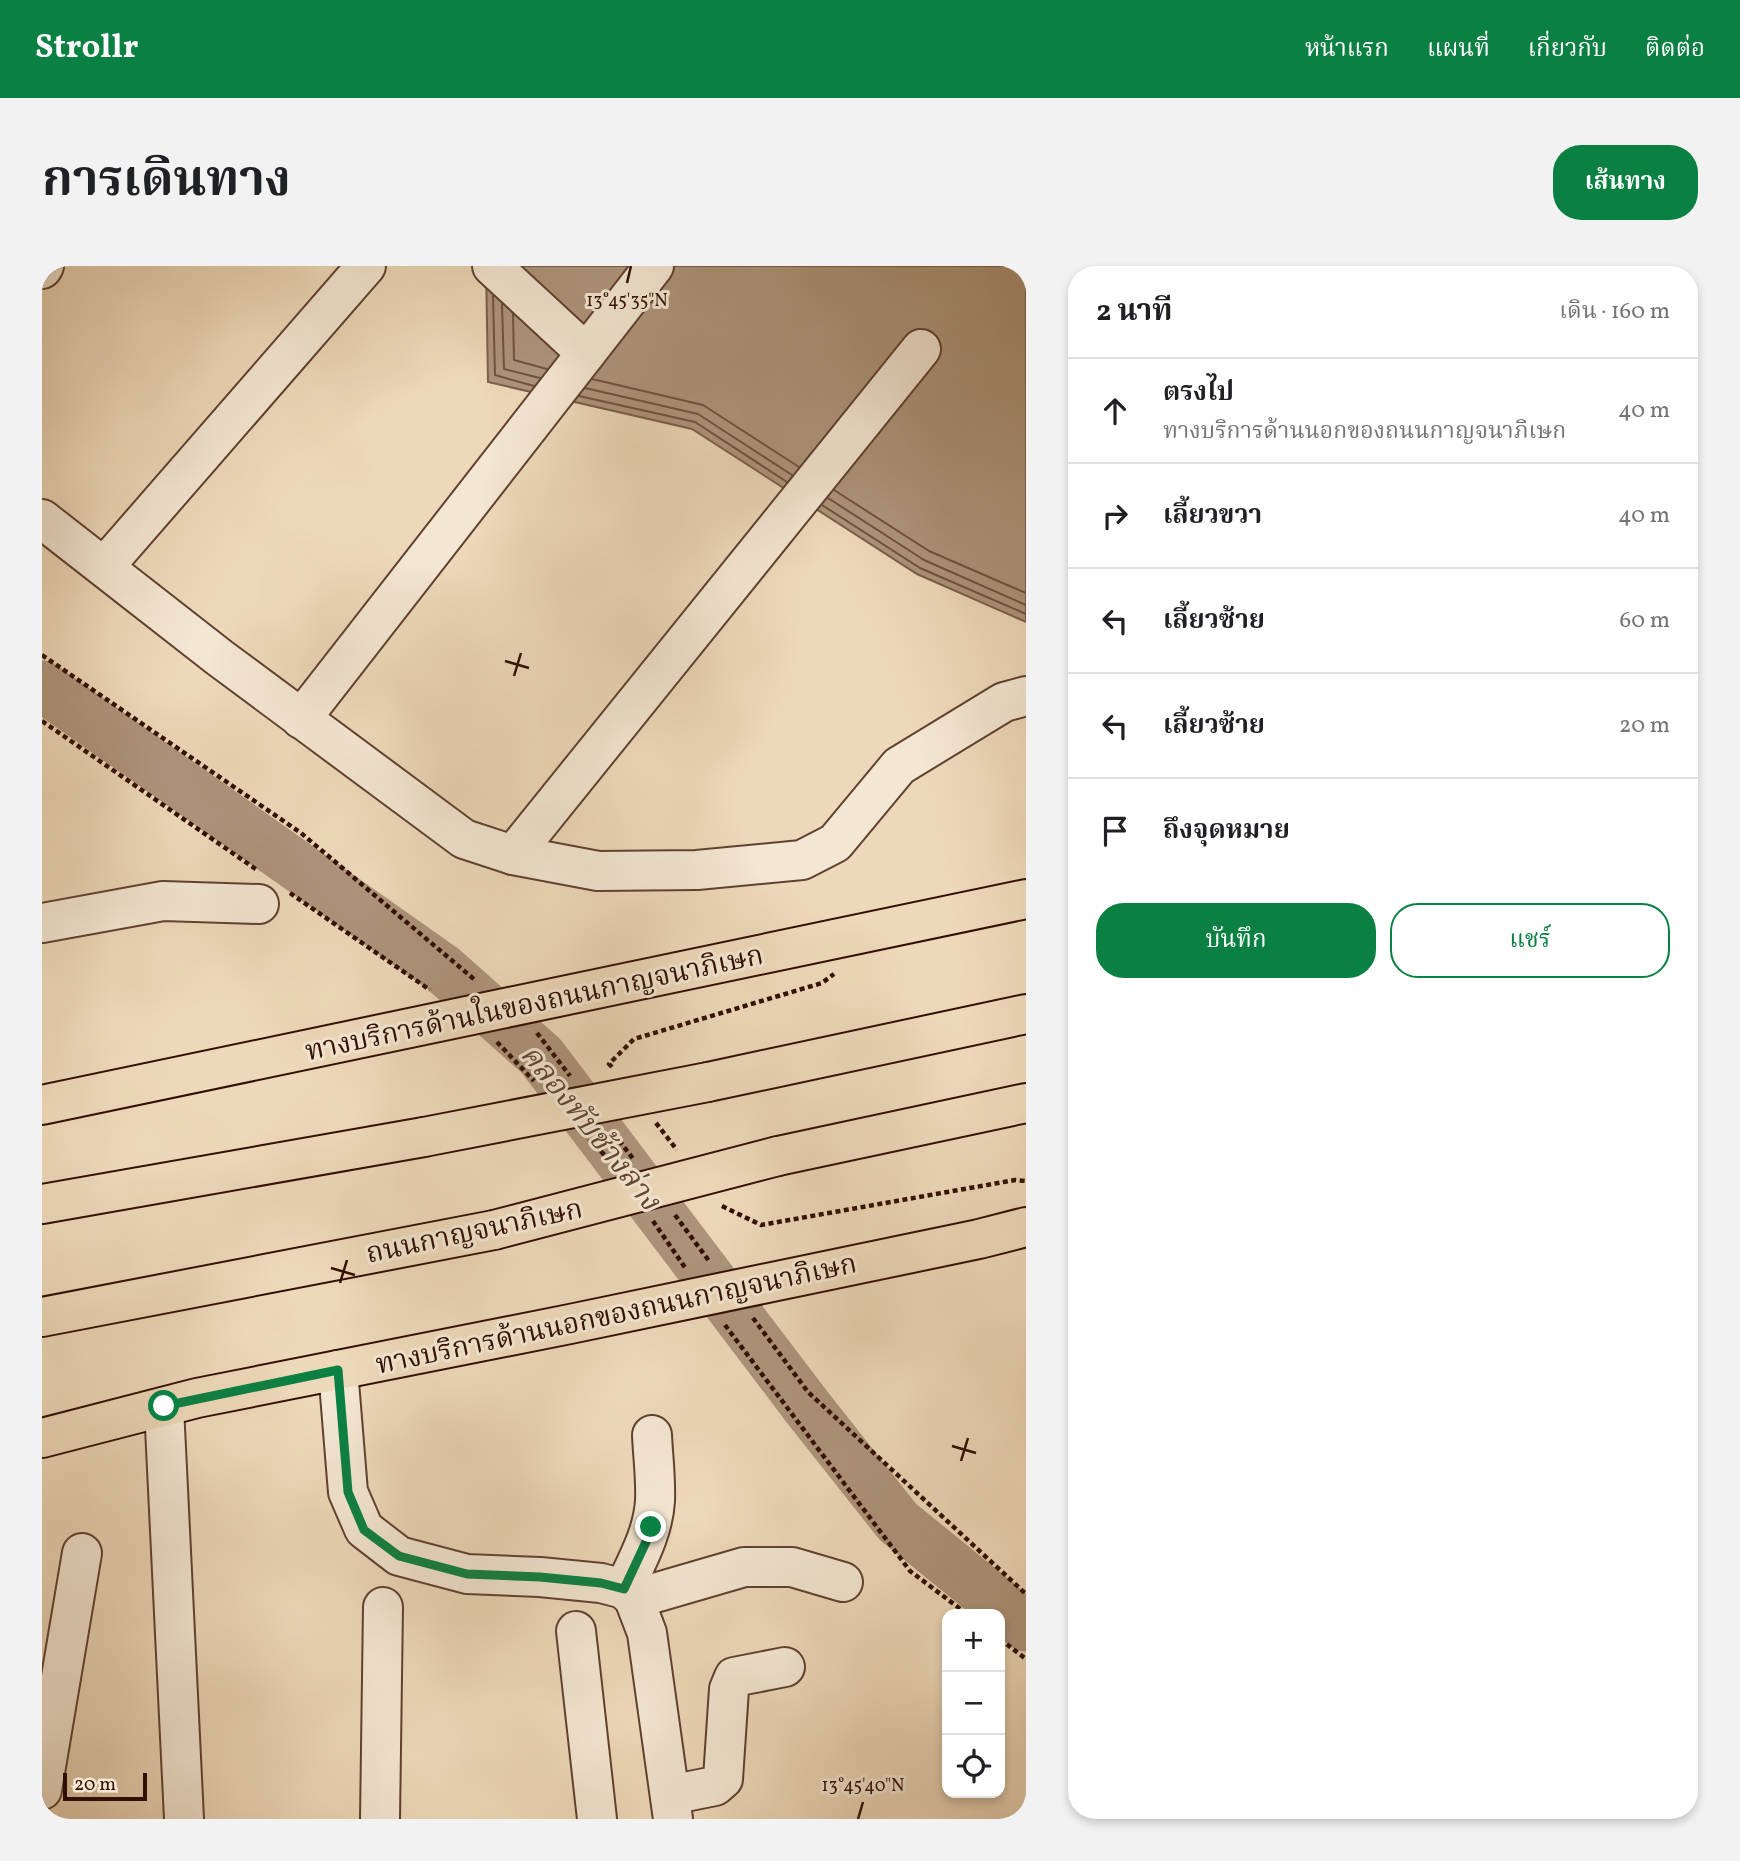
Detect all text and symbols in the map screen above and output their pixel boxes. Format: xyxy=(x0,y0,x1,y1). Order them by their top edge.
text: Strollr xyxy=(35,26,138,72)
text: หน้าแรก xyxy=(1305,33,1389,67)
text: แผนที่ xyxy=(1427,33,1490,67)
text: เกี่ยวกับ xyxy=(1528,33,1607,67)
text: ติดต่อ xyxy=(1645,33,1705,67)
button: เส้นทาง xyxy=(1553,145,1698,220)
text: การเดินทาง xyxy=(42,148,291,217)
text: 13°45'35"N xyxy=(586,289,668,314)
text: 2 นาที xyxy=(1096,291,1172,333)
text: เดิน · 160 m xyxy=(1559,296,1670,328)
text: ตรงไป xyxy=(1163,375,1234,411)
icon: ahead xyxy=(1096,392,1134,430)
text: 40 m xyxy=(1618,395,1670,427)
text: ทางบริการด้านนอกของถนนกาญจนาภิเษก xyxy=(1163,416,1566,448)
icon: right xyxy=(1096,497,1134,535)
text: เลี้ยวขวา xyxy=(1163,498,1262,534)
text: 40 m xyxy=(1618,500,1670,532)
icon: left xyxy=(1096,602,1134,640)
text: เลี้ยวซ้าย xyxy=(1163,603,1265,639)
text: 60 m xyxy=(1620,605,1670,637)
icon: left xyxy=(1096,707,1134,745)
text: เลี้ยวซ้าย xyxy=(1163,708,1265,744)
text: 20 m xyxy=(1619,710,1670,742)
icon: arrive xyxy=(1096,812,1134,850)
text: ถึงจุดหมาย xyxy=(1163,813,1290,849)
button: บันทึก xyxy=(1096,903,1376,978)
button: แชร์ xyxy=(1390,903,1670,978)
street label: ทางบริการด้านในของถนนกาญจนาภิเษก xyxy=(301,935,767,1072)
water label: คลองทับช้างล่าง xyxy=(509,1036,670,1221)
street label: ถนนกาญจนาภิเษก xyxy=(363,1190,586,1274)
street label: ทางบริการด้านนอกของถนนกาญจนาภิเษก xyxy=(372,1245,861,1386)
route start xyxy=(148,1390,179,1421)
route end xyxy=(635,1511,666,1542)
map controls xyxy=(942,1609,1005,1798)
button: + xyxy=(942,1609,1005,1672)
button: − xyxy=(942,1672,1005,1735)
button: locate xyxy=(942,1735,1005,1798)
scale bar xyxy=(63,1770,147,1802)
text: 20 m xyxy=(74,1772,116,1798)
text: 13°45'40"N xyxy=(822,1774,904,1799)

